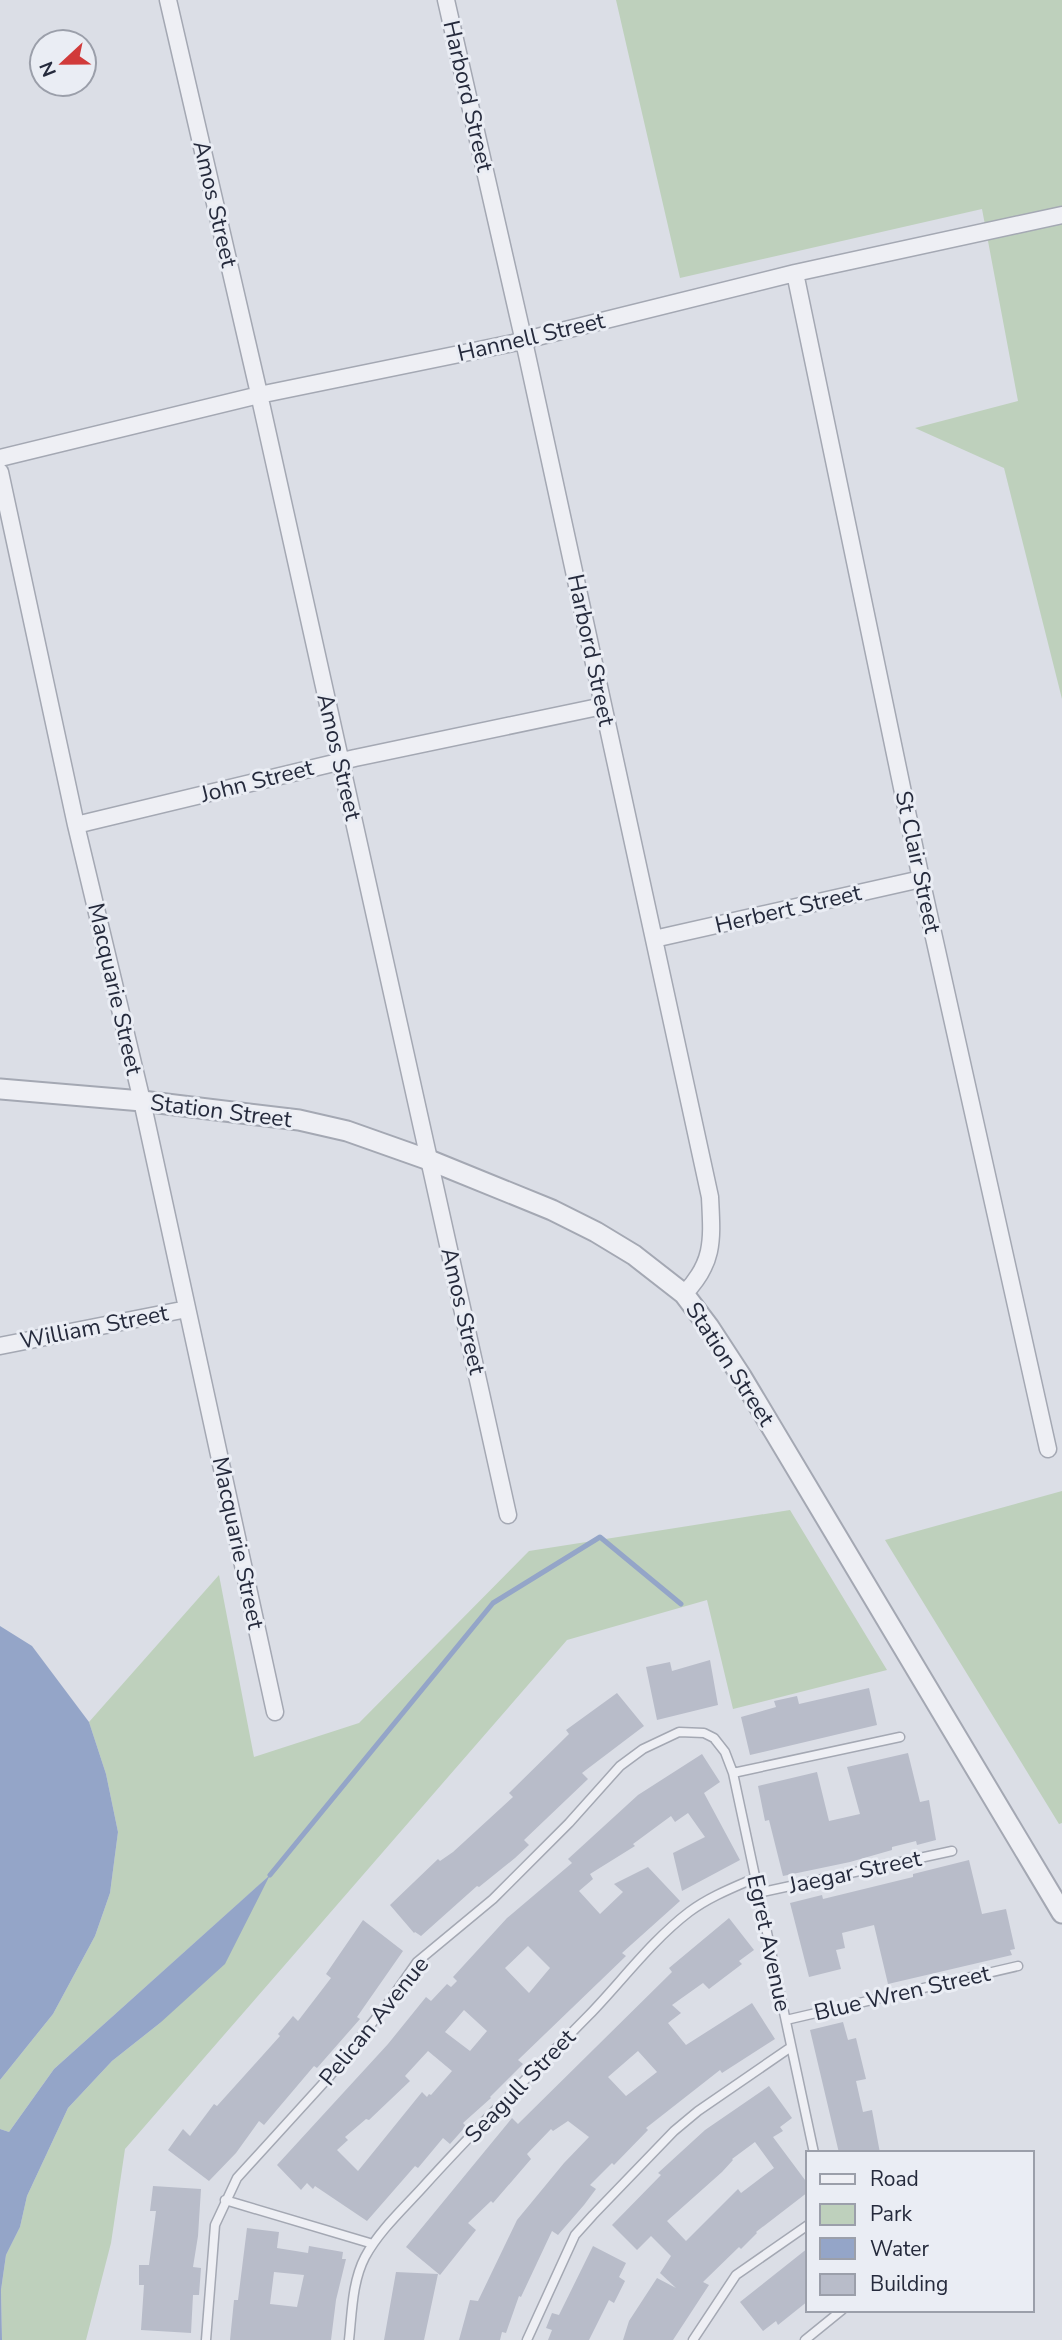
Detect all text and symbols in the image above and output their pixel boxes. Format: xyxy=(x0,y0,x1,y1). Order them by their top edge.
street label: Harbord Street xyxy=(436,17,501,176)
north arrow xyxy=(28,28,98,98)
text: N xyxy=(33,58,63,80)
street label: Amos Street xyxy=(185,138,245,271)
street label: Hannell Street xyxy=(454,305,609,369)
street label: Harbord Street xyxy=(560,571,622,730)
street label: Amos Street xyxy=(309,691,369,824)
street label: John Street xyxy=(196,752,317,810)
street label: St Clair Street xyxy=(888,788,948,937)
street label: Herbert Street xyxy=(712,877,865,941)
street label: Macquarie Street xyxy=(80,900,150,1079)
street label: Station Street xyxy=(149,1087,294,1135)
street label: Amos Street xyxy=(433,1245,493,1378)
street label: Station Street xyxy=(678,1296,782,1433)
street label: William Street xyxy=(17,1297,172,1357)
street label: Macquarie Street xyxy=(205,1454,272,1633)
street label: Jaegar Street xyxy=(785,1843,925,1901)
street label: Egret Avenue xyxy=(739,1872,799,2014)
street label: Pelican Avenue xyxy=(312,1950,436,2092)
street label: Blue Wren Street xyxy=(811,1957,994,2028)
street label: Seagull Street xyxy=(458,2022,583,2150)
legend xyxy=(806,2151,1034,2312)
text: Road xyxy=(870,2165,919,2193)
text: Park xyxy=(870,2200,912,2228)
text: Water xyxy=(870,2235,929,2263)
text: Building xyxy=(870,2270,948,2298)

